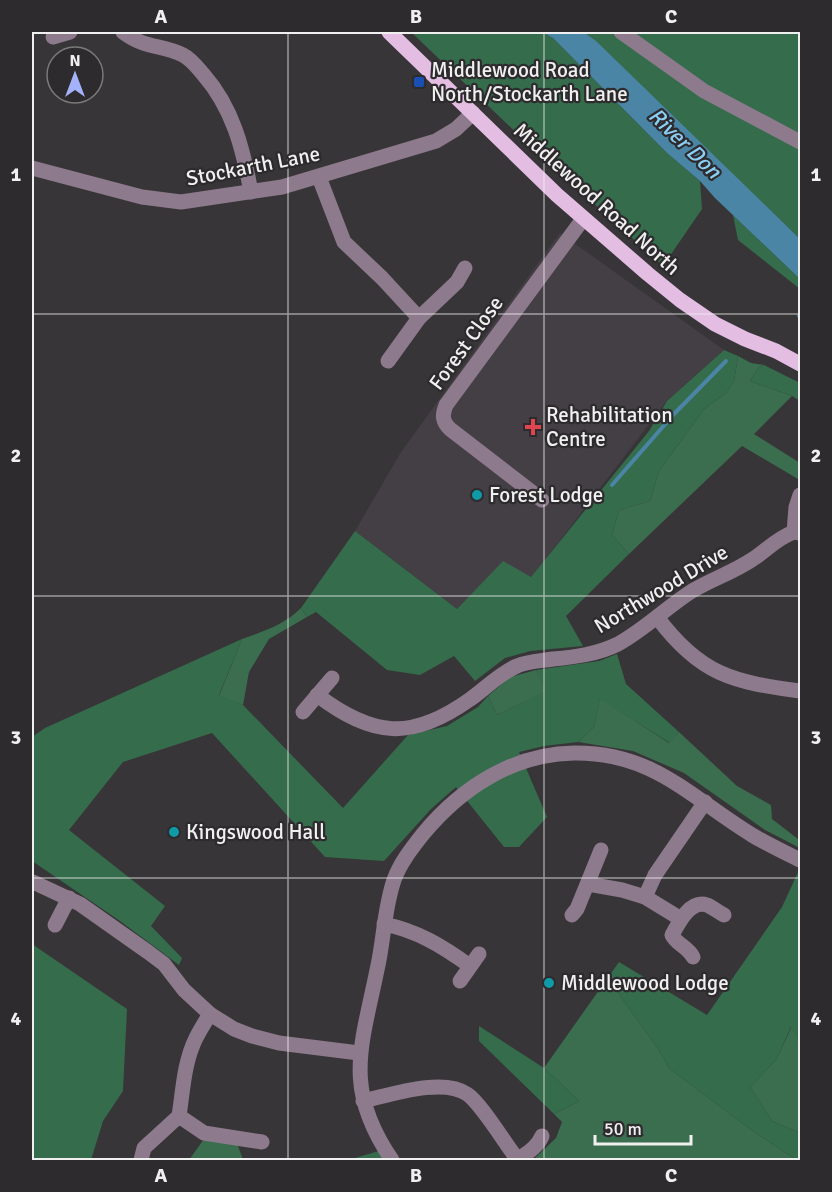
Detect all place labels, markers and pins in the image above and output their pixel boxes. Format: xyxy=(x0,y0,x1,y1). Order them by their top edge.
place label: Middlewood Road North/Stockarth Lane xyxy=(431,57,628,107)
marker: Middlewood Road North/Stockarth Lane xyxy=(412,75,426,89)
place label: Rehabilitation Centre xyxy=(546,402,673,452)
marker: Rehabilitation Centre xyxy=(524,418,542,436)
place label: Forest Lodge xyxy=(489,482,603,508)
marker: Forest Lodge xyxy=(470,488,484,502)
place label: Kingswood Hall xyxy=(186,819,325,845)
marker: Kingswood Hall xyxy=(167,825,181,839)
place label: Middlewood Lodge xyxy=(561,970,729,996)
marker: Middlewood Lodge xyxy=(542,976,556,990)

